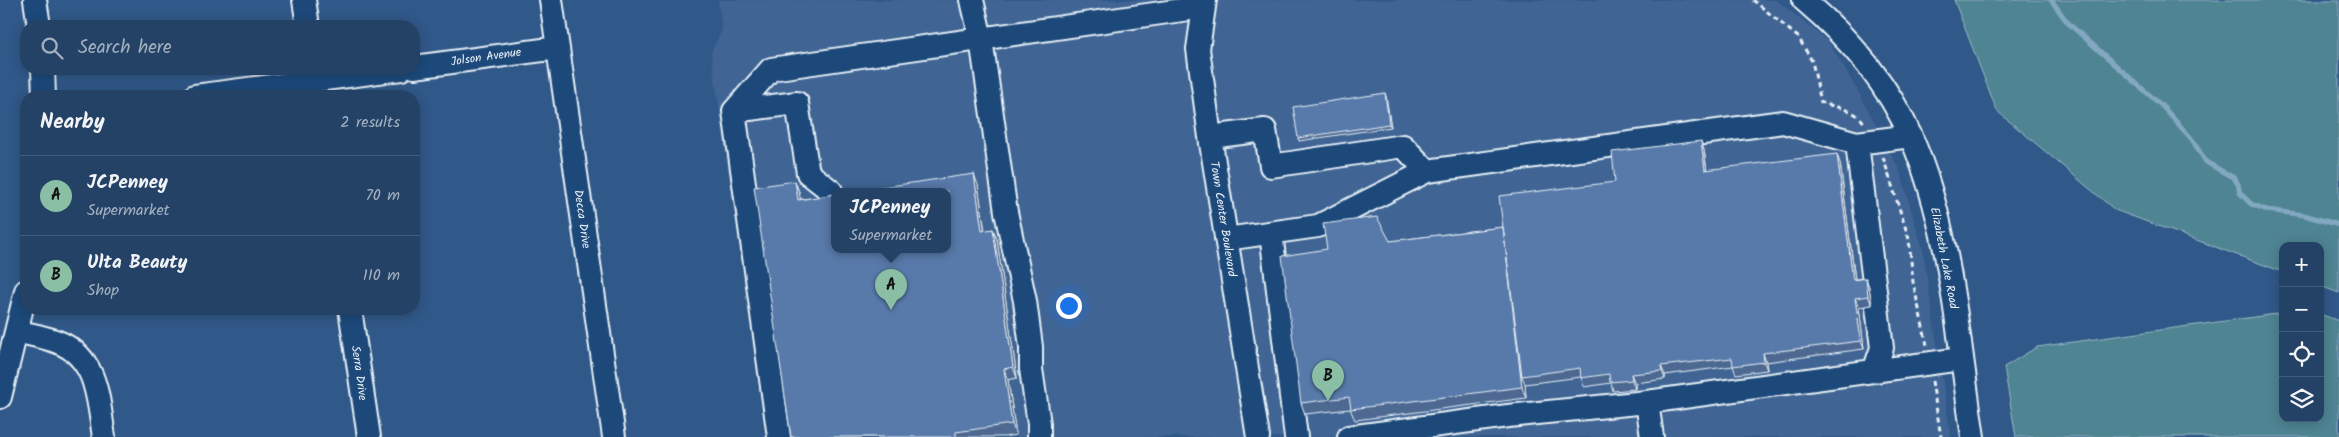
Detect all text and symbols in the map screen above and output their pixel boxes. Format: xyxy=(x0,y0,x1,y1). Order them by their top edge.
search box xyxy=(20,20,420,75)
text: Search here xyxy=(78,33,172,63)
icon: search xyxy=(38,34,66,62)
street label: Jolson Avenue xyxy=(449,43,523,71)
text: Nearby xyxy=(40,106,105,139)
text: 2 results xyxy=(340,110,400,135)
street label: Town Center Boulevard xyxy=(1204,160,1242,279)
text: JCPenney xyxy=(87,168,168,198)
text: A xyxy=(51,183,61,208)
text: 70 m xyxy=(365,183,400,208)
street label: Decca Drive xyxy=(568,188,596,250)
popup xyxy=(831,188,951,253)
text: JCPenney xyxy=(850,193,930,223)
text: Supermarket xyxy=(87,198,170,223)
street label: Elizabeth Lake Road xyxy=(1925,205,1963,312)
text: Supermarket xyxy=(850,223,932,248)
map controls xyxy=(2279,242,2324,422)
button: + xyxy=(2279,242,2324,287)
text: Ulta Beauty xyxy=(87,248,187,278)
text: B xyxy=(51,263,61,288)
text: 110 m xyxy=(363,263,400,288)
pin: A xyxy=(875,269,907,310)
text: Shop xyxy=(87,278,119,303)
button: − xyxy=(2279,287,2324,332)
your location xyxy=(1056,293,1082,319)
button: locate xyxy=(2279,332,2324,377)
street label: Serra Drive xyxy=(346,344,372,402)
pin: B xyxy=(1312,360,1344,401)
button: layers xyxy=(2279,377,2324,422)

